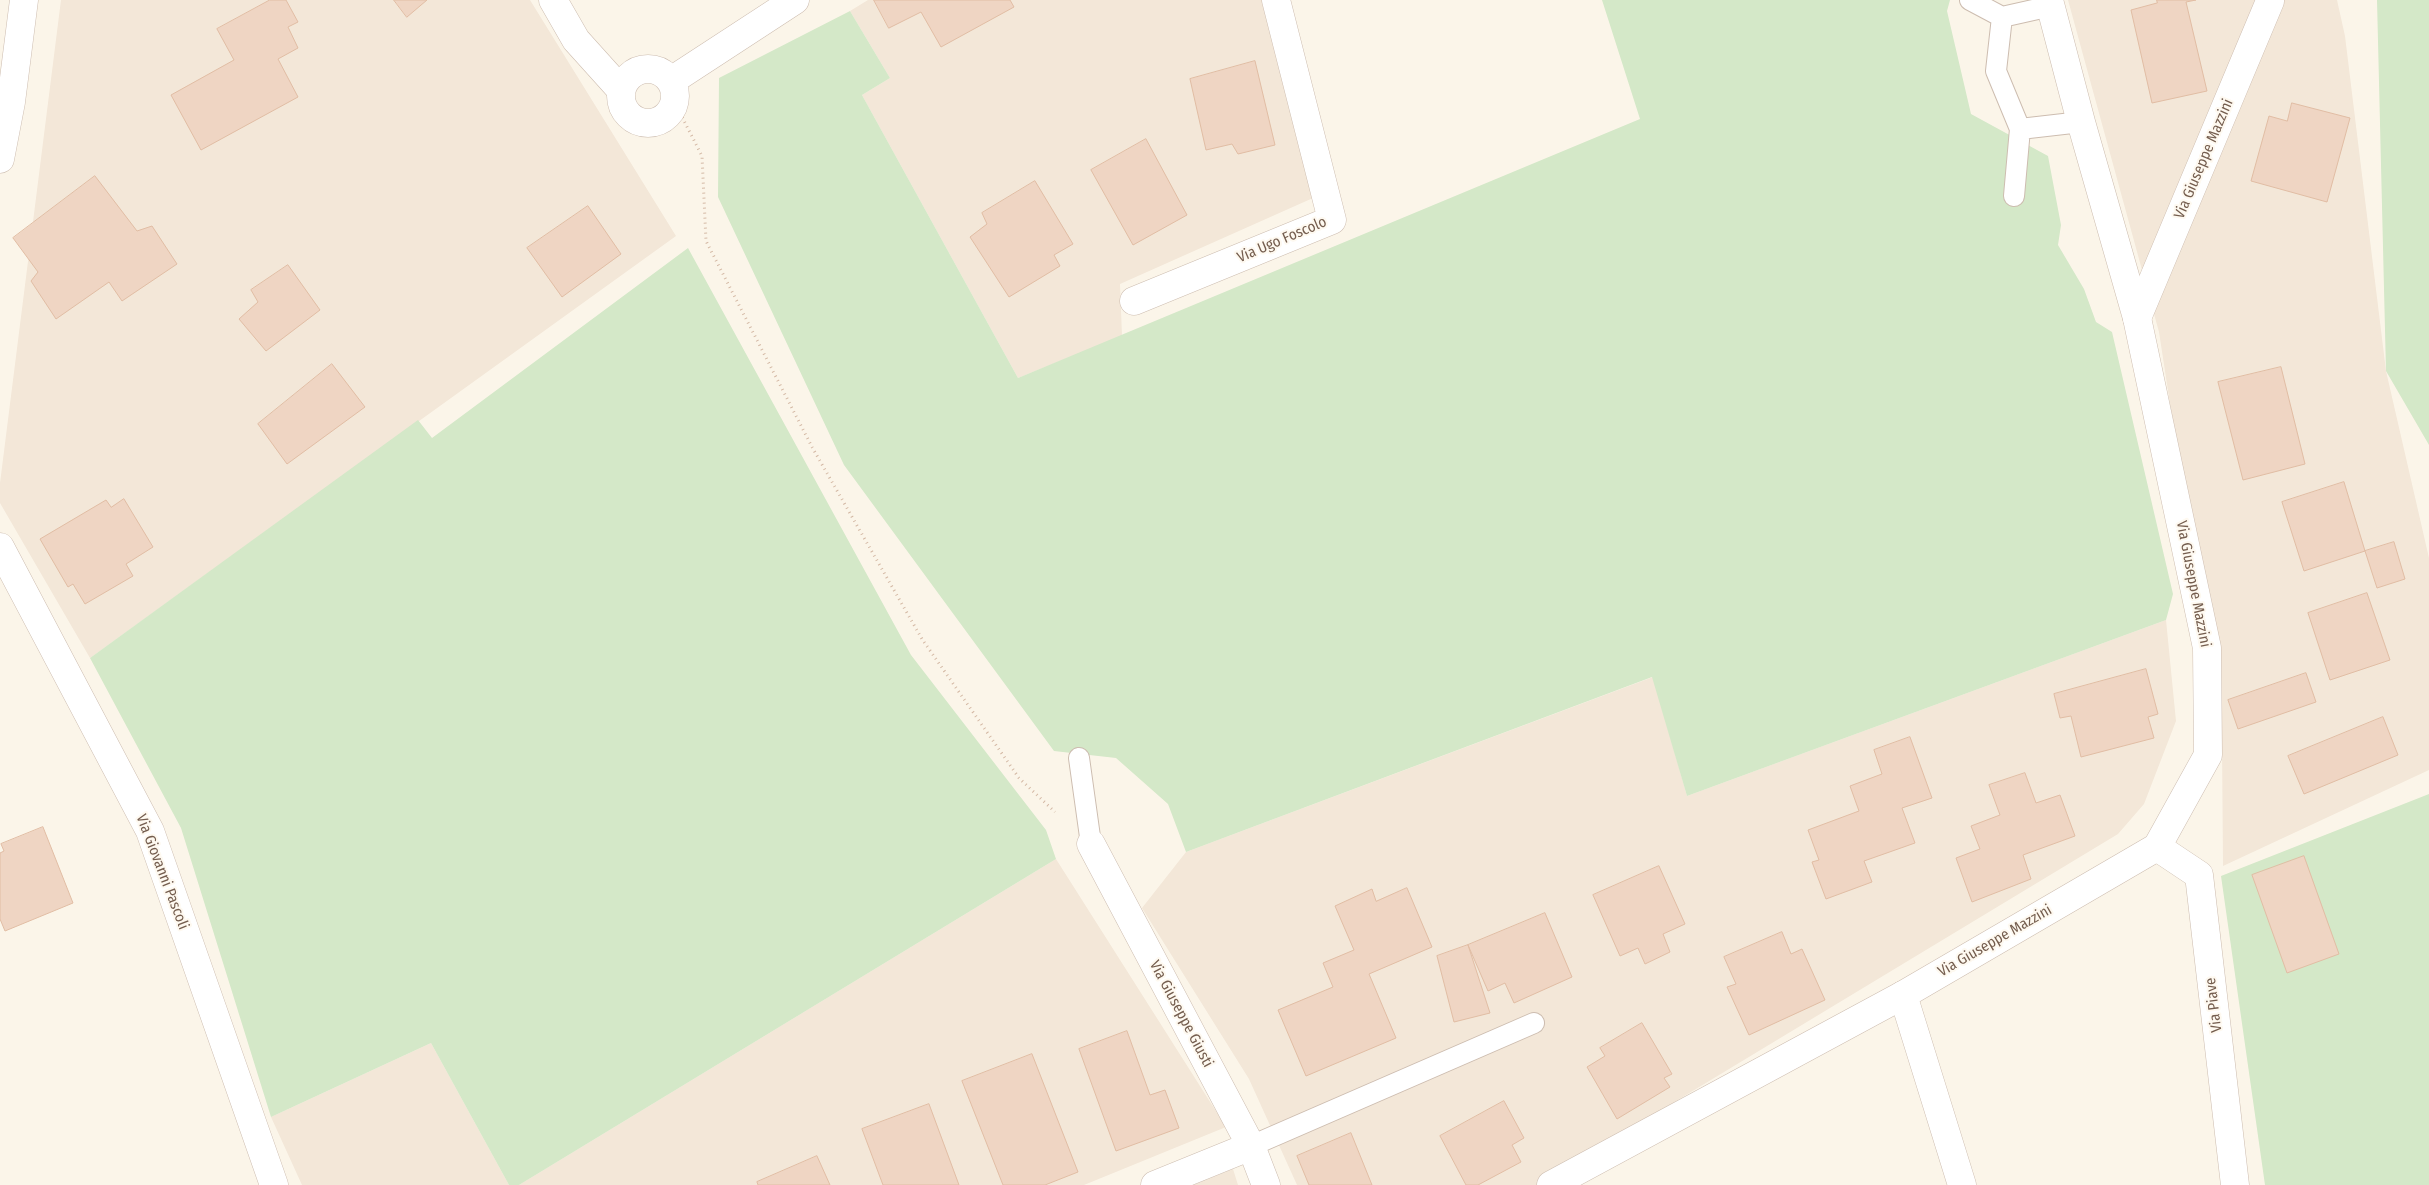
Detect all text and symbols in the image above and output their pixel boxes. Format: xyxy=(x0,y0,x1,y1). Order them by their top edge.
street label: Via Giuseppe Mazzini xyxy=(2171,96,2237,222)
street label: Via Ugo Foscolo xyxy=(1235,213,1329,267)
street label: Via Giuseppe Mazzini xyxy=(2172,519,2214,649)
street label: Via Giovanni Pascoli xyxy=(132,812,192,932)
street label: Via Giuseppe Mazzini xyxy=(1935,901,2055,981)
street label: Via Giuseppe Giusti xyxy=(1145,957,1217,1071)
street label: Via Piave xyxy=(2202,977,2226,1033)

